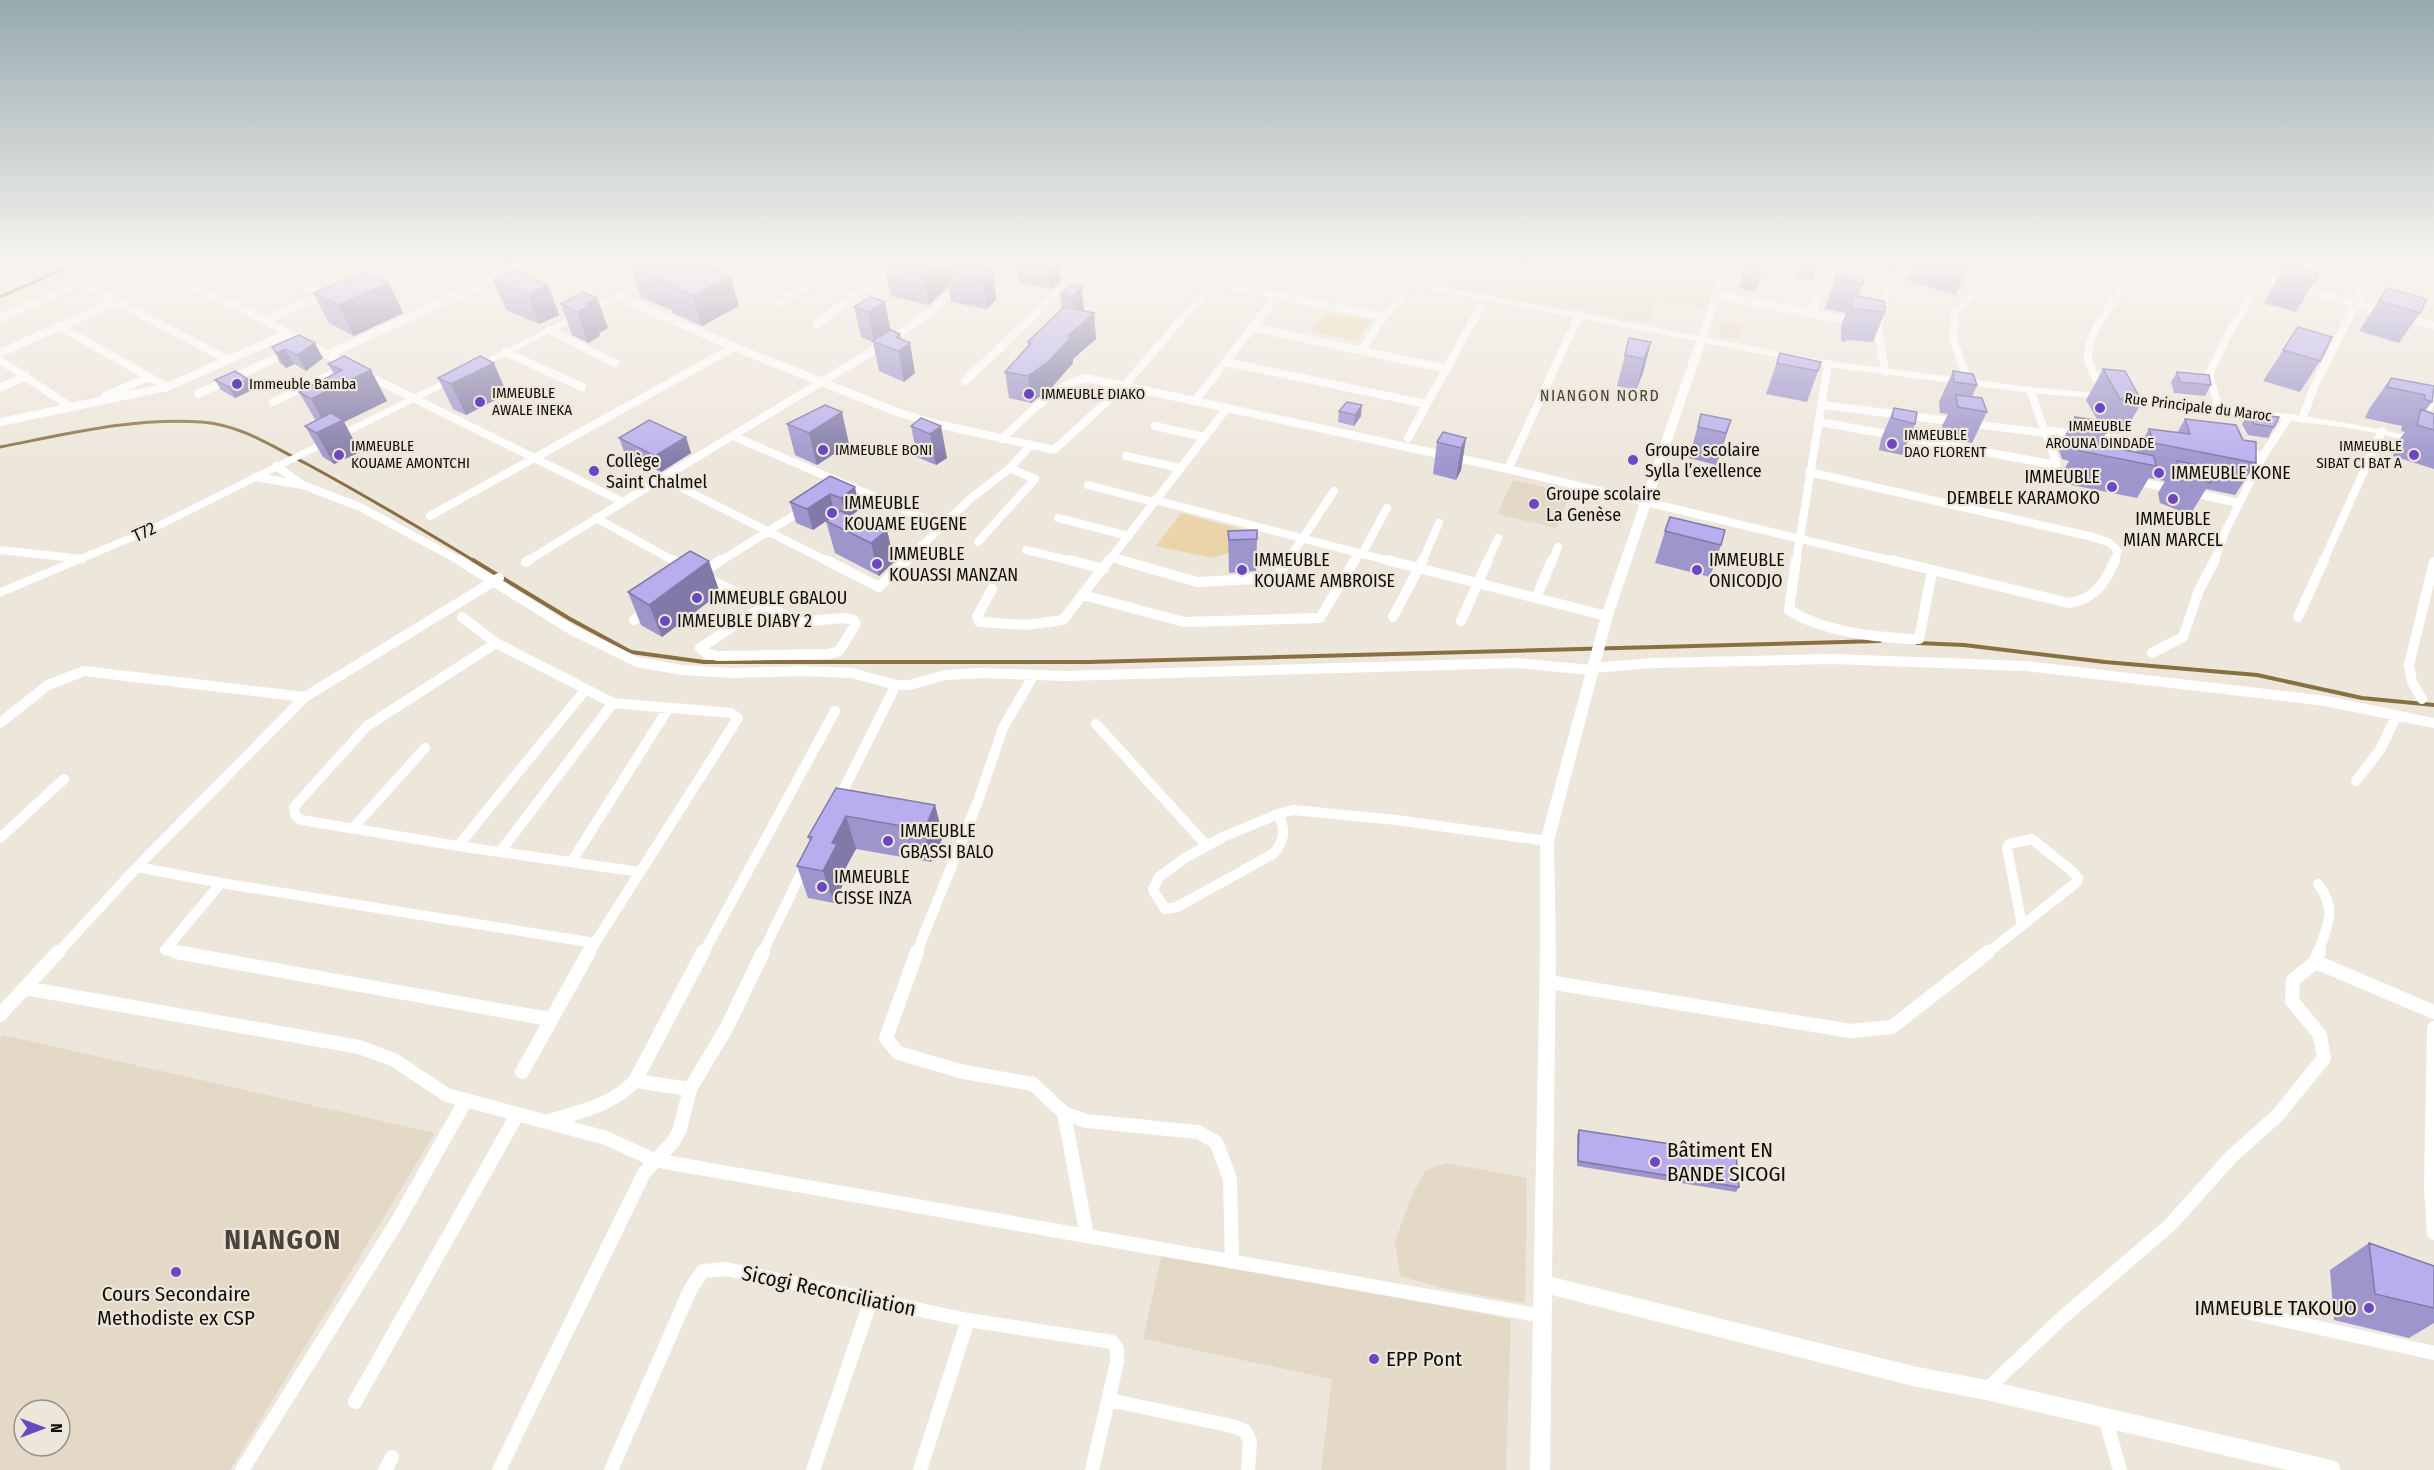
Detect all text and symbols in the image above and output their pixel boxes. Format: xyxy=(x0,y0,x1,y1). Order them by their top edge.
place label: Immeuble Bamba xyxy=(249,375,356,393)
marker: Immeuble Bamba xyxy=(230,377,244,391)
place label: IMMEUBLE AWALE INEKA xyxy=(492,384,572,419)
place label: IMMEUBLE DIAKO xyxy=(1041,385,1145,403)
district label: NIANGON NORD xyxy=(1540,386,1660,405)
marker: IMMEUBLE DIAKO xyxy=(1022,387,1036,401)
street label: Rue Principale du Maroc xyxy=(2123,389,2273,425)
marker: IMMEUBLE AWALE INEKA xyxy=(473,395,487,409)
marker: IMMEUBLE AROUNA DINDADE xyxy=(2093,401,2107,415)
place label: IMMEUBLE AROUNA DINDADE xyxy=(2046,417,2154,452)
place label: IMMEUBLE DAO FLORENT xyxy=(1904,426,1987,461)
place label: IMMEUBLE KOUAME AMONTCHI xyxy=(351,437,470,472)
marker: IMMEUBLE DAO FLORENT xyxy=(1885,437,1899,451)
place label: IMMEUBLE SIBAT CI BAT A xyxy=(2316,437,2402,472)
place label: Groupe scolaire Sylla l’exellence xyxy=(1645,439,1762,482)
place label: IMMEUBLE BONI xyxy=(835,441,932,459)
marker: IMMEUBLE BONI xyxy=(816,443,830,457)
marker: IMMEUBLE KOUAME AMONTCHI xyxy=(332,448,346,462)
marker: IMMEUBLE SIBAT CI BAT A xyxy=(2407,448,2421,462)
place label: Collège Saint Chalmel xyxy=(606,450,707,493)
marker: Groupe scolaire Sylla l’exellence xyxy=(1626,453,1640,467)
place label: IMMEUBLE KONE xyxy=(2171,462,2291,484)
marker: Collège Saint Chalmel xyxy=(587,464,601,478)
place label: IMMEUBLE DEMBELE KARAMOKO xyxy=(1947,466,2100,509)
marker: IMMEUBLE KONE xyxy=(2152,466,2166,480)
marker: IMMEUBLE DEMBELE KARAMOKO xyxy=(2105,480,2119,494)
place label: Groupe scolaire La Genèse xyxy=(1546,483,1661,526)
place label: IMMEUBLE KOUAME EUGENE xyxy=(844,492,967,535)
marker: IMMEUBLE MIAN MARCEL xyxy=(2166,492,2180,506)
marker: Groupe scolaire La Genèse xyxy=(1527,497,1541,511)
marker: IMMEUBLE KOUAME EUGENE xyxy=(825,506,839,520)
place label: IMMEUBLE MIAN MARCEL xyxy=(2123,508,2223,551)
street label: T72 xyxy=(129,517,159,547)
place label: IMMEUBLE KOUASSI MANZAN xyxy=(889,543,1018,586)
place label: IMMEUBLE KOUAME AMBROISE xyxy=(1254,549,1395,592)
place label: IMMEUBLE ONICODJO xyxy=(1709,549,1785,592)
marker: IMMEUBLE KOUASSI MANZAN xyxy=(870,557,884,571)
marker: IMMEUBLE KOUAME AMBROISE xyxy=(1235,563,1249,577)
marker: IMMEUBLE ONICODJO xyxy=(1690,563,1704,577)
place label: IMMEUBLE GBALOU xyxy=(709,587,847,609)
marker: IMMEUBLE GBALOU xyxy=(690,591,704,605)
place label: IMMEUBLE DIABY 2 xyxy=(677,610,812,632)
marker: IMMEUBLE DIABY 2 xyxy=(658,614,672,628)
place label: IMMEUBLE GBASSI BALO xyxy=(900,820,994,863)
marker: IMMEUBLE GBASSI BALO xyxy=(881,834,895,848)
place label: IMMEUBLE CISSE INZA xyxy=(834,866,912,909)
marker: IMMEUBLE CISSE INZA xyxy=(815,880,829,894)
place label: Bâtiment EN BANDE SICOGI xyxy=(1667,1137,1786,1187)
marker: Bâtiment EN BANDE SICOGI xyxy=(1648,1155,1662,1169)
district label: NIANGON xyxy=(224,1223,342,1256)
street label: Sicogi Reconciliation xyxy=(740,1260,918,1322)
marker: Cours Secondaire Methodiste ex CSP xyxy=(169,1265,183,1279)
place label: Cours Secondaire Methodiste ex CSP xyxy=(97,1281,255,1331)
place label: IMMEUBLE TAKOUO xyxy=(2195,1295,2357,1321)
marker: IMMEUBLE TAKOUO xyxy=(2362,1301,2376,1315)
place label: EPP Pont xyxy=(1386,1346,1462,1372)
marker: EPP Pont xyxy=(1367,1352,1381,1366)
north arrow xyxy=(12,1398,72,1458)
text: N xyxy=(47,1423,66,1433)

